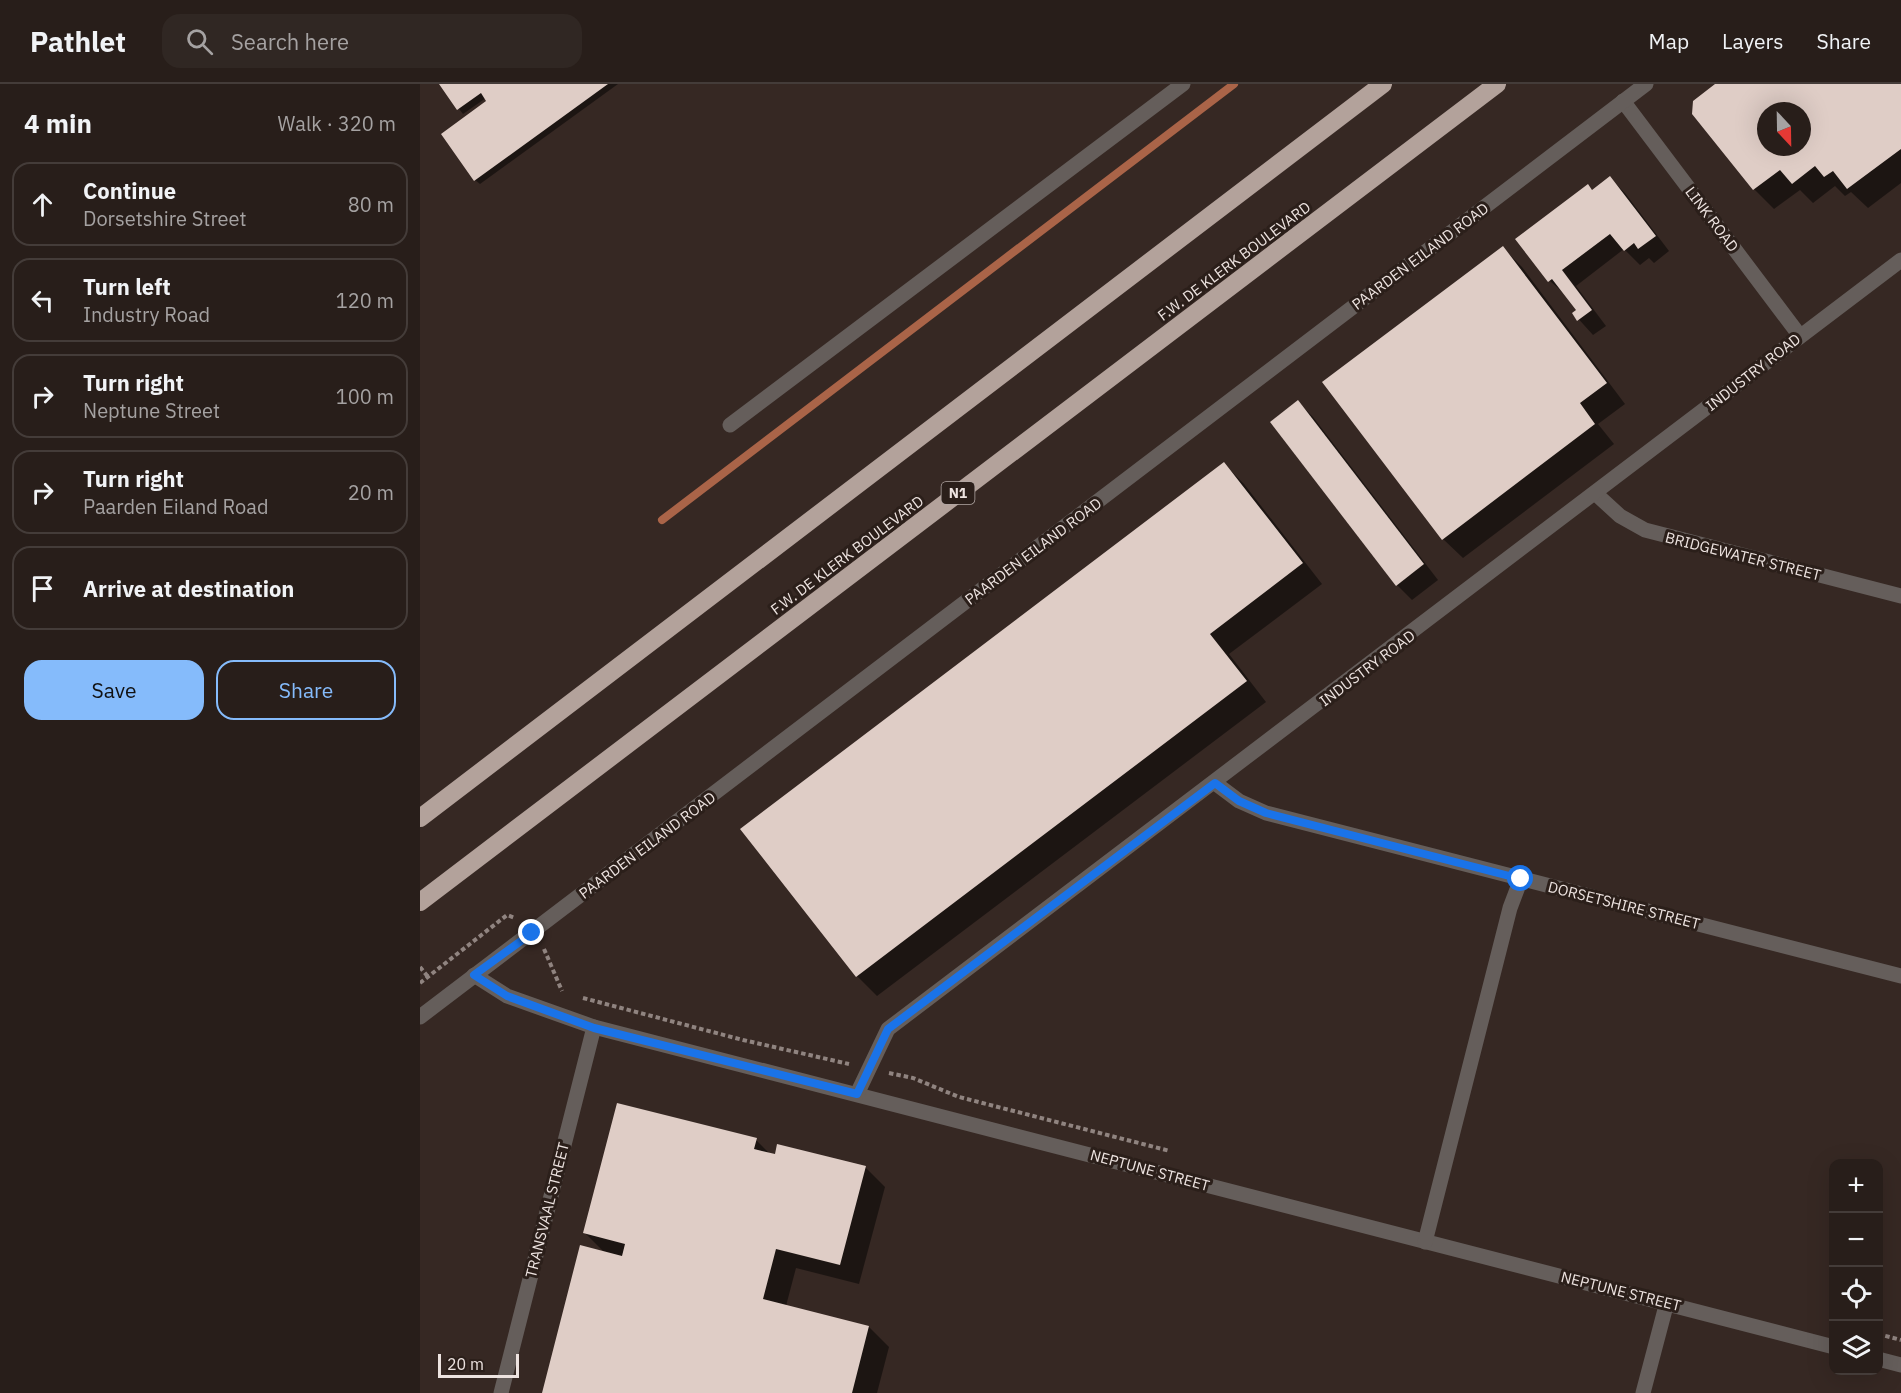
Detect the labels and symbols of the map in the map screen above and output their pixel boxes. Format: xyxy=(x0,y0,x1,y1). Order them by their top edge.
north arrow xyxy=(1757,102,1811,156)
street label: LINK ROAD xyxy=(1681,183,1743,255)
street label: F.W. DE KLERK BOULEVARD xyxy=(1154,197,1314,325)
street label: PAARDEN EILAND ROAD xyxy=(1348,198,1492,314)
street label: INDUSTRY ROAD xyxy=(1702,329,1804,415)
road number: N1 xyxy=(942,482,974,504)
street label: F.W. DE KLERK BOULEVARD xyxy=(767,491,927,619)
street label: PAARDEN EILAND ROAD xyxy=(961,493,1105,609)
street label: BRIDGEWATER STREET xyxy=(1663,527,1823,585)
street label: INDUSTRY ROAD xyxy=(1315,626,1419,710)
street label: PAARDEN EILAND ROAD xyxy=(575,787,719,903)
route start xyxy=(1507,865,1533,891)
street label: DORSETSHIRE STREET xyxy=(1546,877,1702,933)
route end xyxy=(518,919,544,945)
street label: TRANSVAAL STREET xyxy=(521,1140,573,1280)
street label: NEPTUNE STREET xyxy=(1088,1145,1212,1195)
street label: NEPTUNE STREET xyxy=(1559,1267,1683,1315)
scale bar xyxy=(438,1351,519,1378)

